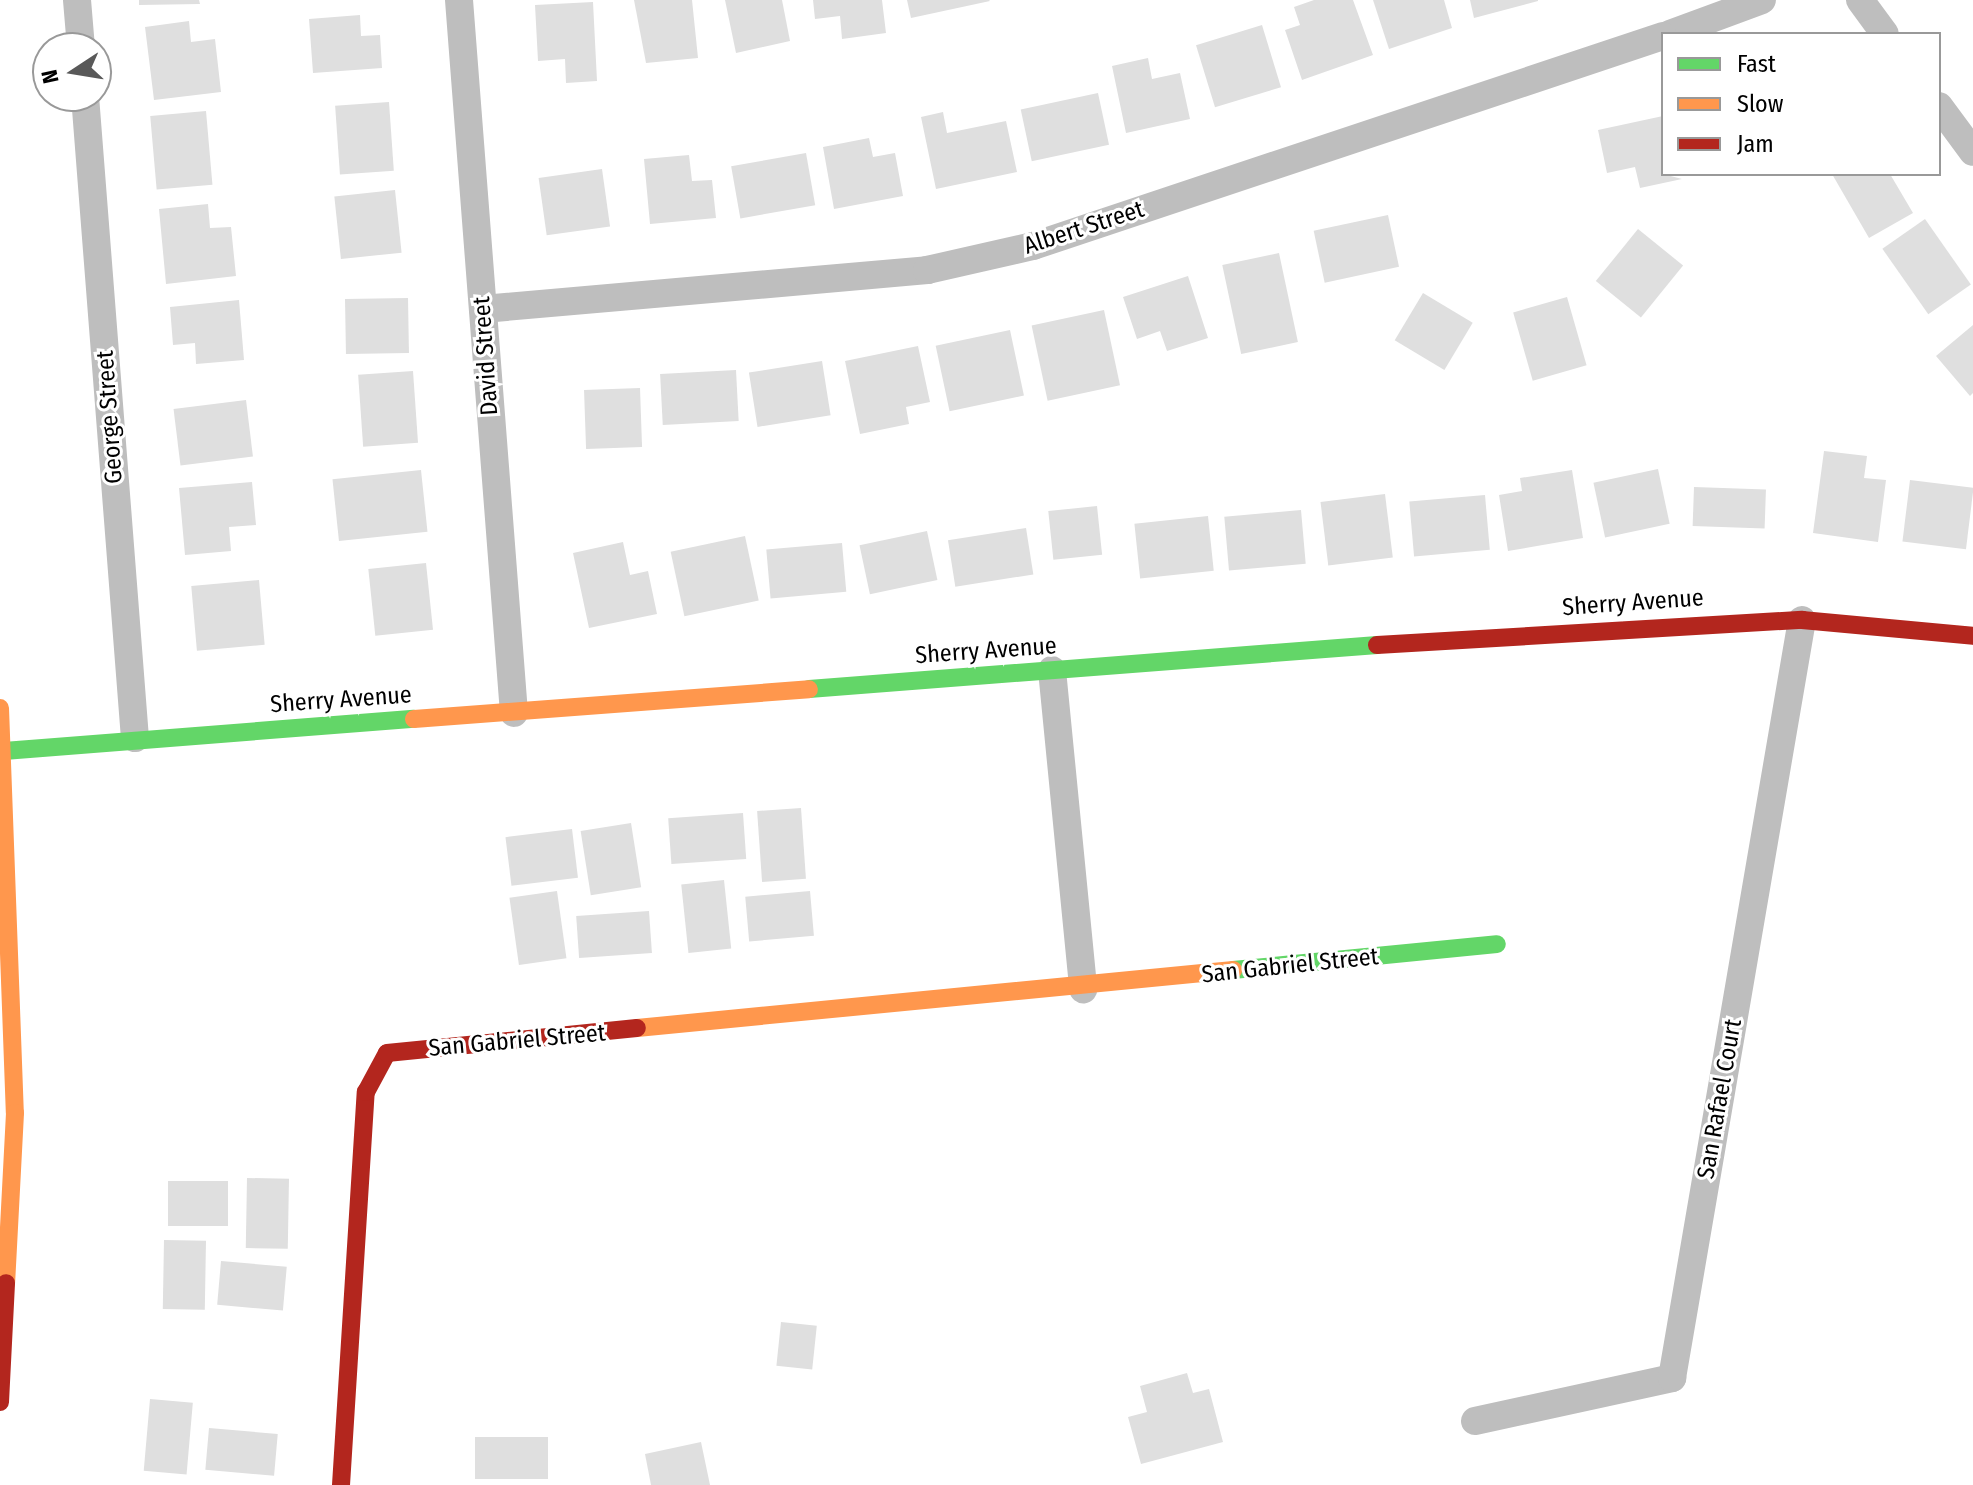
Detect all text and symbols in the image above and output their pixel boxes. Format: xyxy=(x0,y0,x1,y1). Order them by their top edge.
north arrow xyxy=(32,32,112,112)
legend xyxy=(1661,32,1941,176)
text: Fast xyxy=(1737,50,1776,78)
text: N xyxy=(35,67,65,86)
text: Slow xyxy=(1737,90,1783,118)
text: Jam xyxy=(1737,130,1774,158)
street label: Albert Street xyxy=(1020,195,1148,261)
street label: David Street xyxy=(467,295,505,417)
street label: George Street xyxy=(91,349,129,485)
street label: Sherry Avenue xyxy=(1561,584,1705,622)
street label: Sherry Avenue xyxy=(914,632,1058,670)
street label: Sherry Avenue xyxy=(269,681,413,719)
street label: San Gabriel Street xyxy=(1200,942,1380,990)
street label: San Rafael Court xyxy=(1692,1017,1748,1181)
street label: San Gabriel Street xyxy=(427,1019,607,1063)

